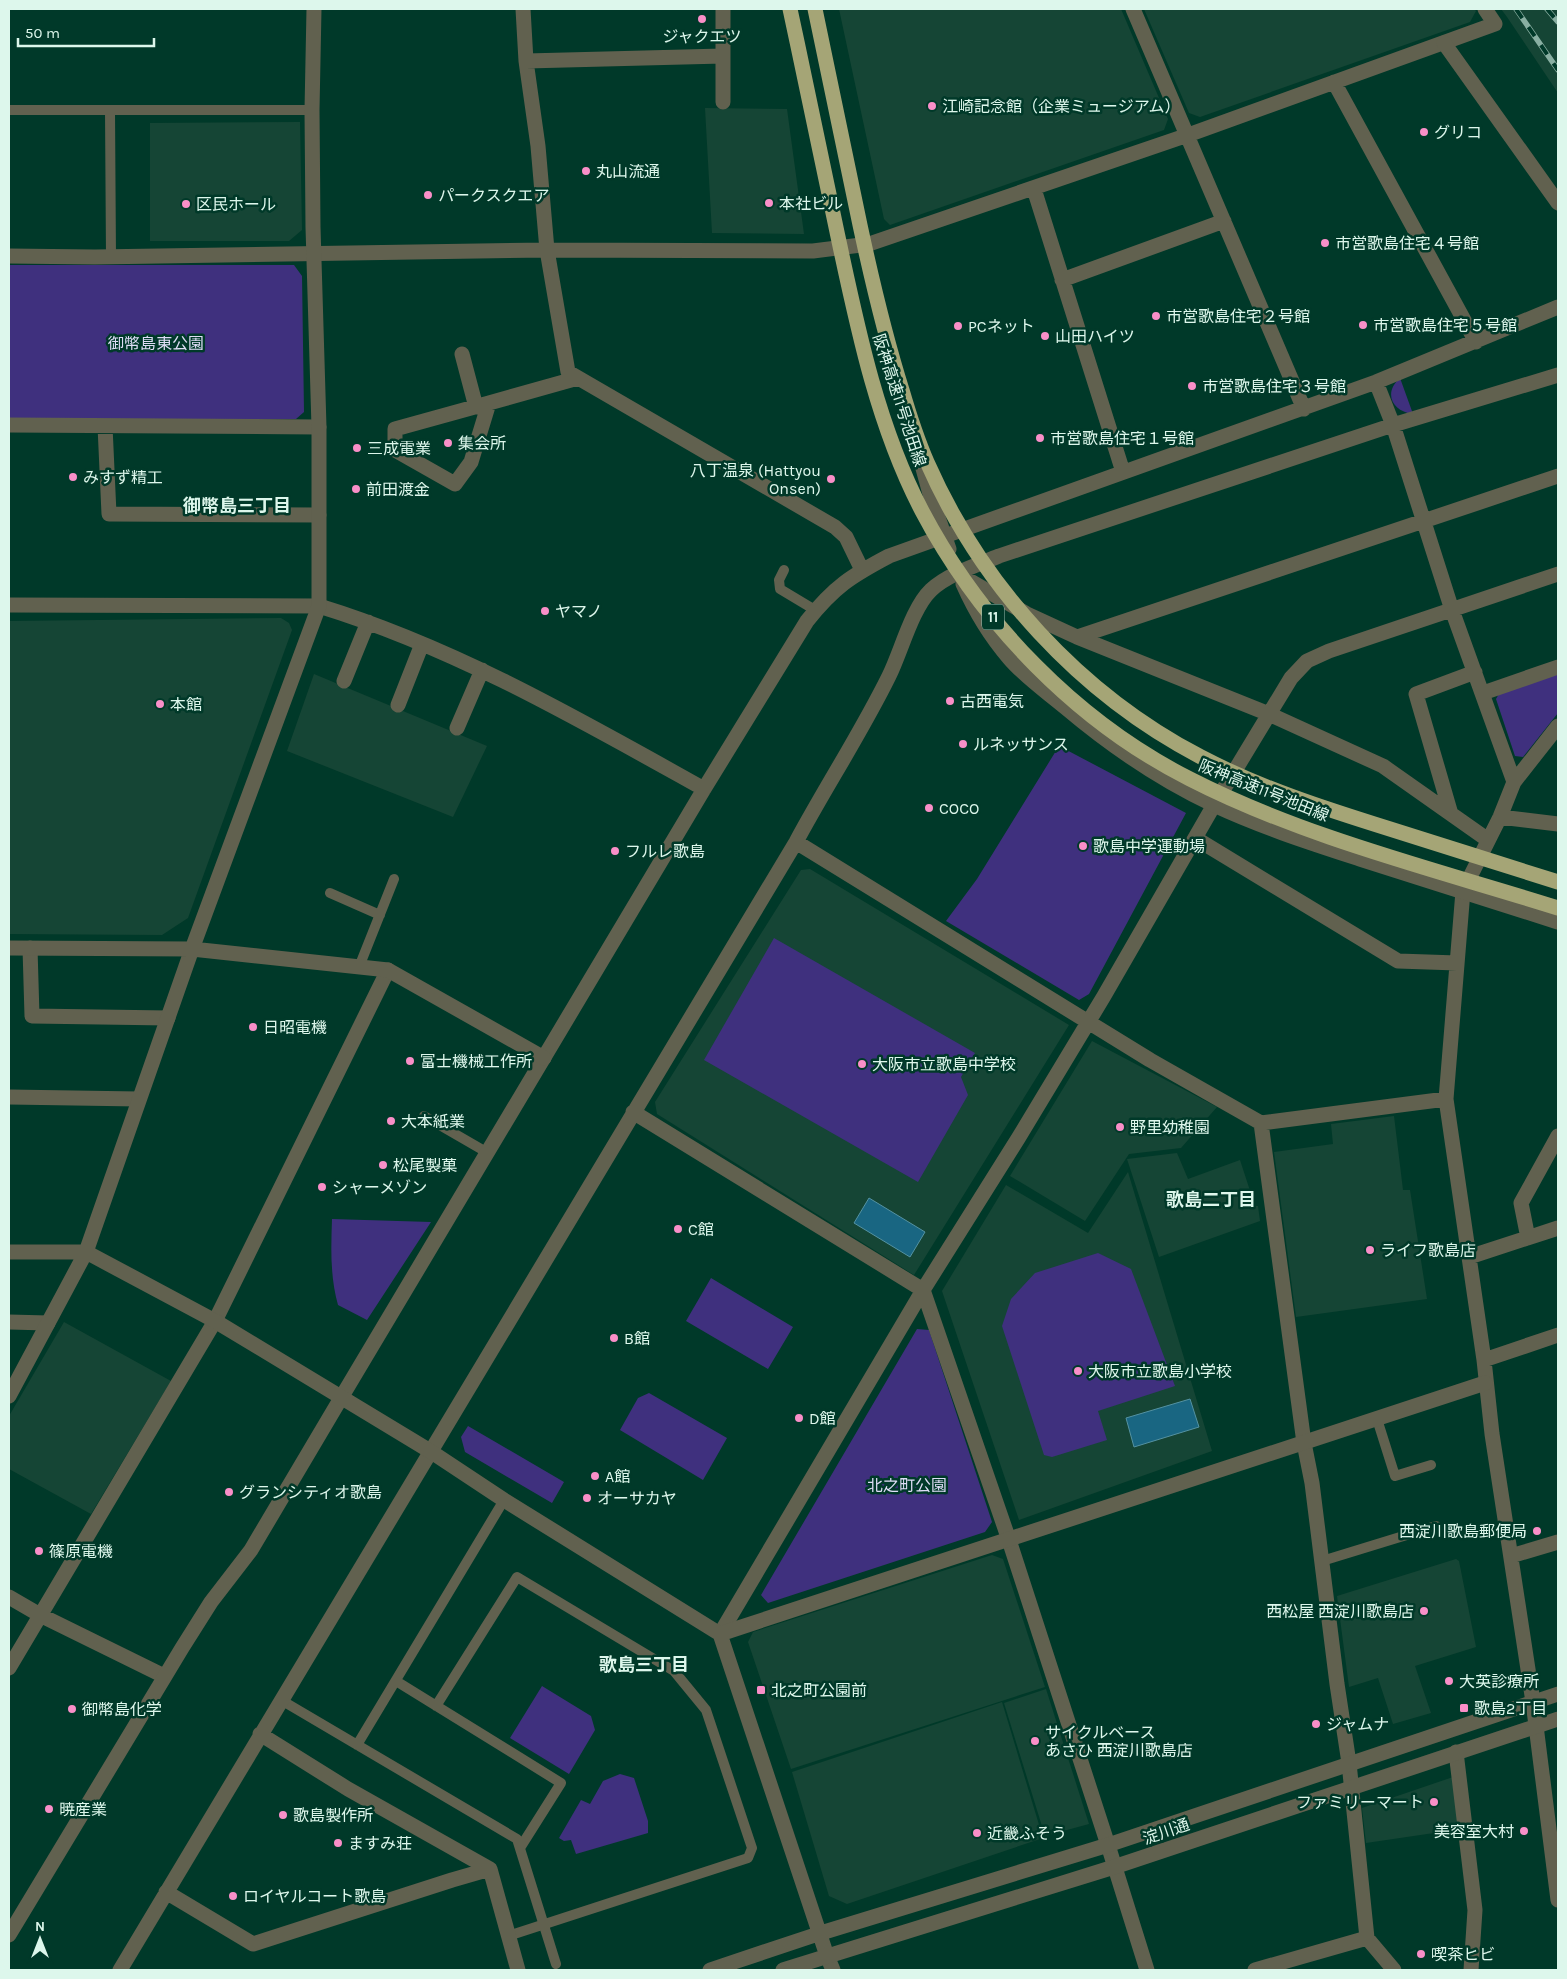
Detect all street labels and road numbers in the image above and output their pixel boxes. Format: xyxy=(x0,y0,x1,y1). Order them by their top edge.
street label: 阪神高速11号池田線 xyxy=(869,331,930,469)
road number: 11 xyxy=(982,604,1004,630)
street label: 阪神高速11号池田線 xyxy=(1196,756,1332,825)
street label: 淀川通 xyxy=(1140,1815,1192,1848)

